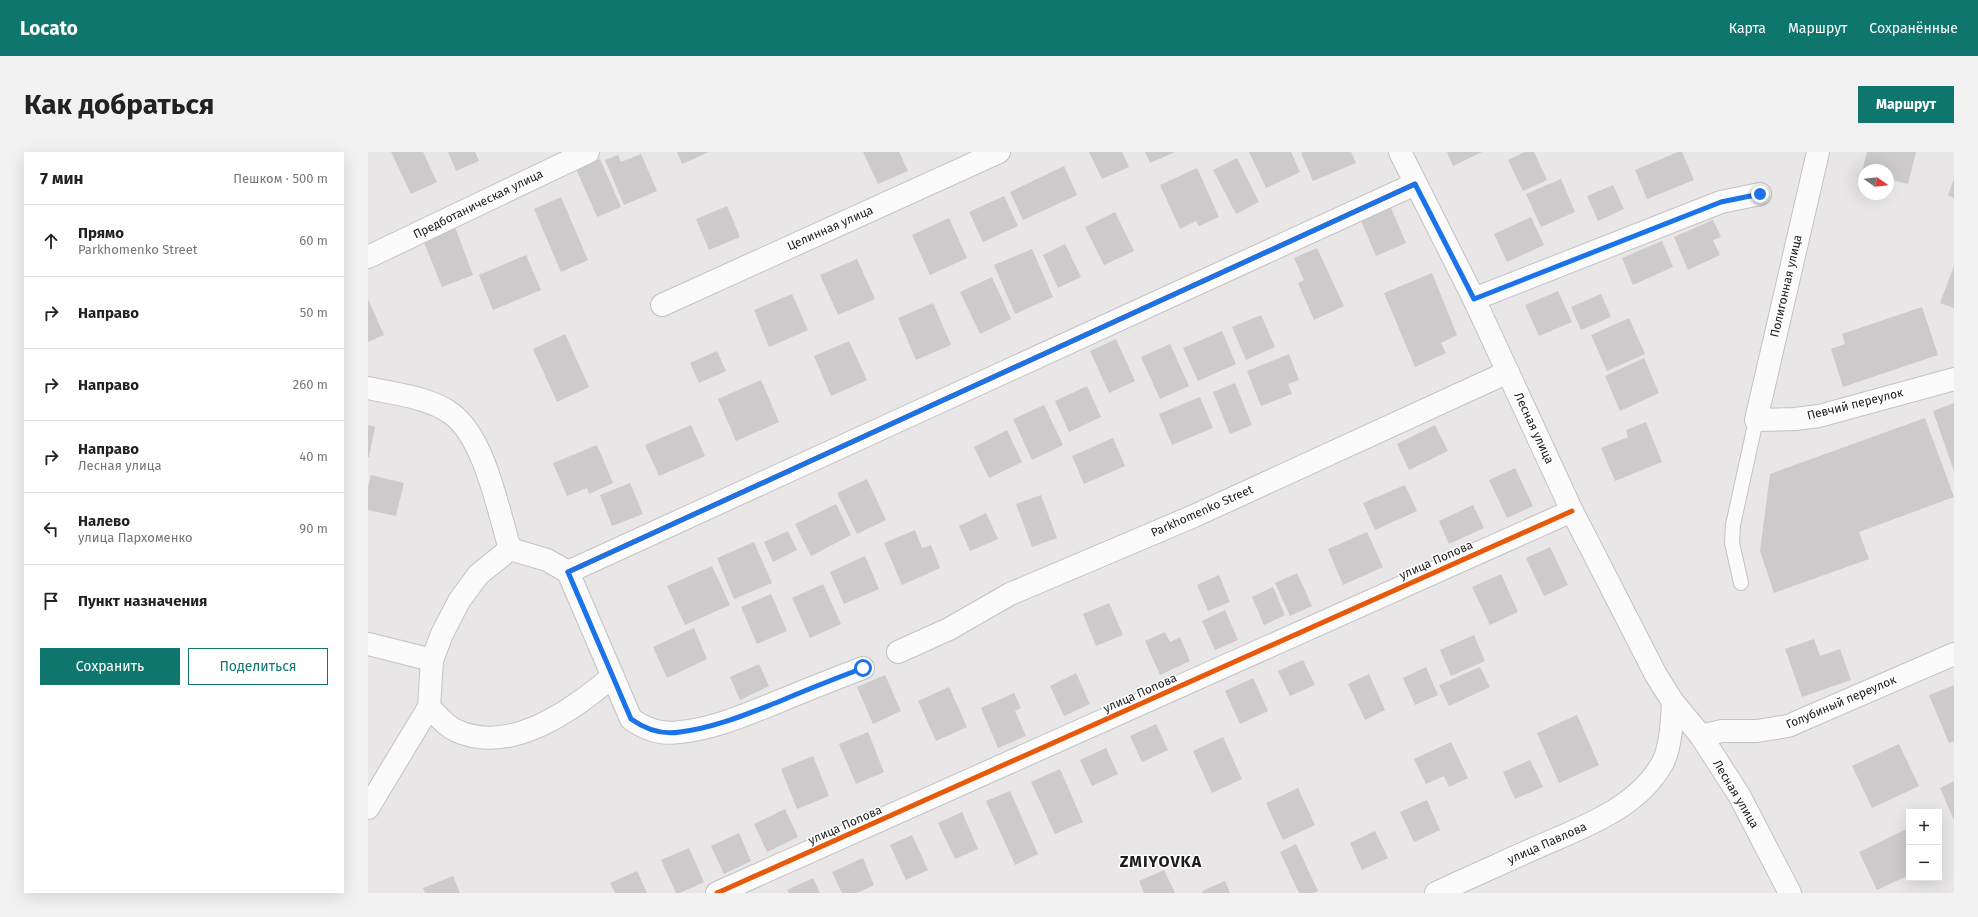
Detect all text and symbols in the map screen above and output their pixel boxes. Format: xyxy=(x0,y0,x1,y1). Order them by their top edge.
text: Locato xyxy=(20,17,78,40)
text: Карта xyxy=(1729,20,1766,37)
text: Маршрут xyxy=(1788,20,1847,37)
text: Сохранённые xyxy=(1869,20,1958,37)
button: Маршрут xyxy=(1858,86,1954,123)
text: Как добраться xyxy=(24,88,214,121)
north arrow xyxy=(1858,164,1894,200)
street label: Предботаническая улица xyxy=(411,166,545,242)
text: 7 мин xyxy=(40,168,83,189)
text: Пешком · 500 m xyxy=(233,171,328,186)
route end xyxy=(1751,185,1769,203)
street label: Целинная улица xyxy=(785,203,875,253)
text: Прямо xyxy=(78,224,124,242)
icon: ahead xyxy=(40,230,62,252)
text: 60 m xyxy=(299,233,328,248)
street label: Полигонная улица xyxy=(1767,233,1805,339)
text: Parkhomenko Street xyxy=(78,242,197,257)
icon: right xyxy=(40,302,62,324)
text: Направо xyxy=(78,304,139,322)
text: 50 m xyxy=(300,305,328,320)
icon: right xyxy=(40,374,62,396)
text: Направо xyxy=(78,376,139,394)
text: 260 m xyxy=(293,377,328,392)
street label: Певчий переулок xyxy=(1805,385,1905,423)
street label: Лесная улица xyxy=(1511,390,1557,466)
text: Направо xyxy=(78,440,139,458)
icon: right xyxy=(40,446,62,468)
text: 40 m xyxy=(299,449,328,464)
text: Лесная улица xyxy=(78,458,161,473)
street label: Parkhomenko Street xyxy=(1149,482,1256,540)
text: Налево xyxy=(78,512,130,530)
icon: left xyxy=(40,518,62,540)
text: 90 m xyxy=(299,521,328,536)
text: улица Пархоменко xyxy=(78,530,193,545)
street label: улица Попова xyxy=(1397,538,1475,582)
icon: arrive xyxy=(40,590,62,612)
text: Пункт назначения xyxy=(78,592,207,610)
button: Сохранить xyxy=(40,648,180,685)
button: Поделиться xyxy=(188,648,328,685)
route start xyxy=(854,659,872,677)
street label: улица Попова xyxy=(1101,671,1179,715)
street label: Голубиный переулок xyxy=(1784,672,1899,732)
street label: Лесная улица xyxy=(1710,757,1762,831)
street label: улица Попова xyxy=(806,803,884,847)
map controls xyxy=(1906,809,1942,881)
button: + xyxy=(1906,809,1942,845)
street label: улица Павлова xyxy=(1505,819,1589,867)
button: − xyxy=(1906,845,1942,881)
district label: ZMIYOVKA xyxy=(1120,852,1202,871)

